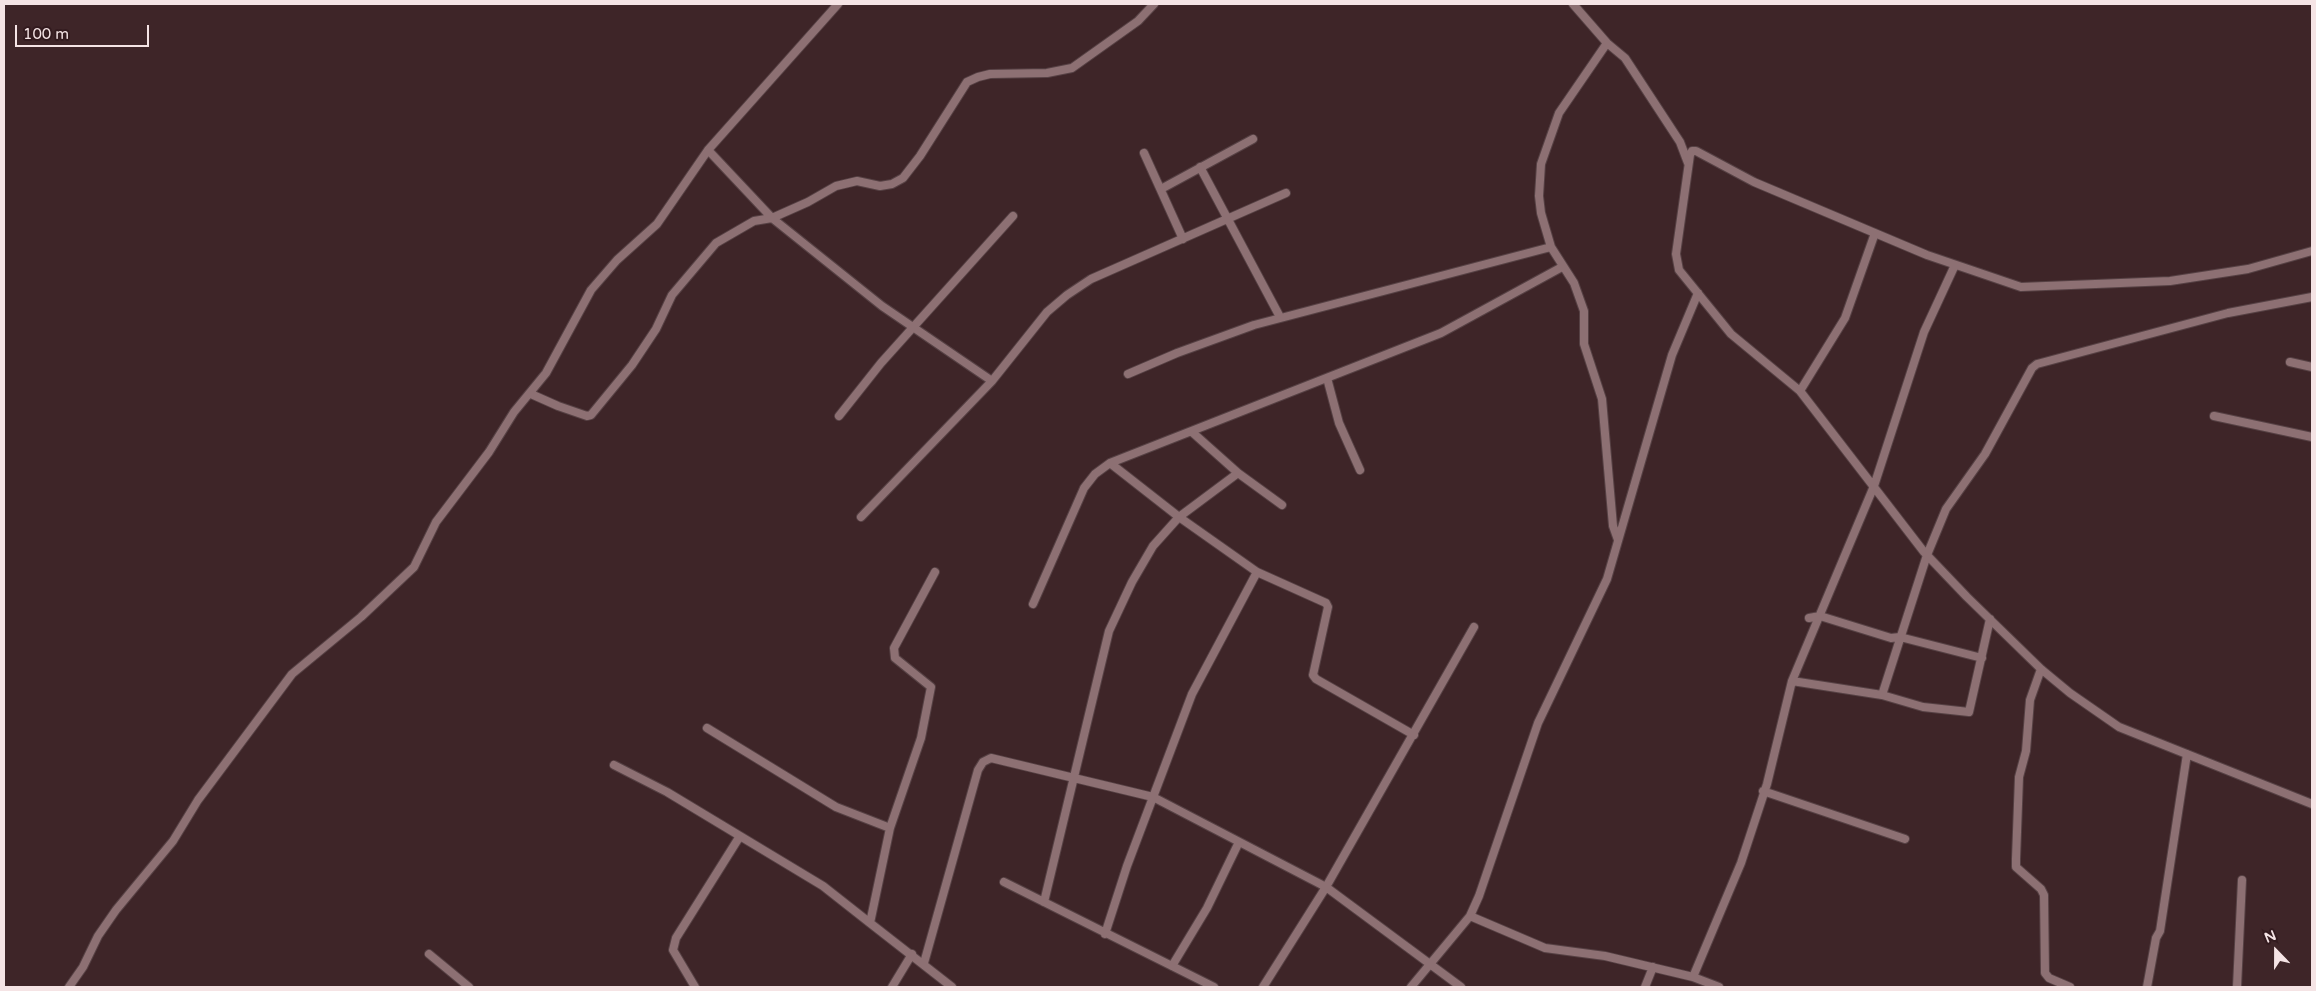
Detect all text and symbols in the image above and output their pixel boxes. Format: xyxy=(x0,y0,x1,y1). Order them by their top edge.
scale bar xyxy=(18,15,151,47)
text: 100 m xyxy=(23,25,69,43)
north arrow xyxy=(2251,926,2301,976)
text: N xyxy=(2262,927,2279,947)

